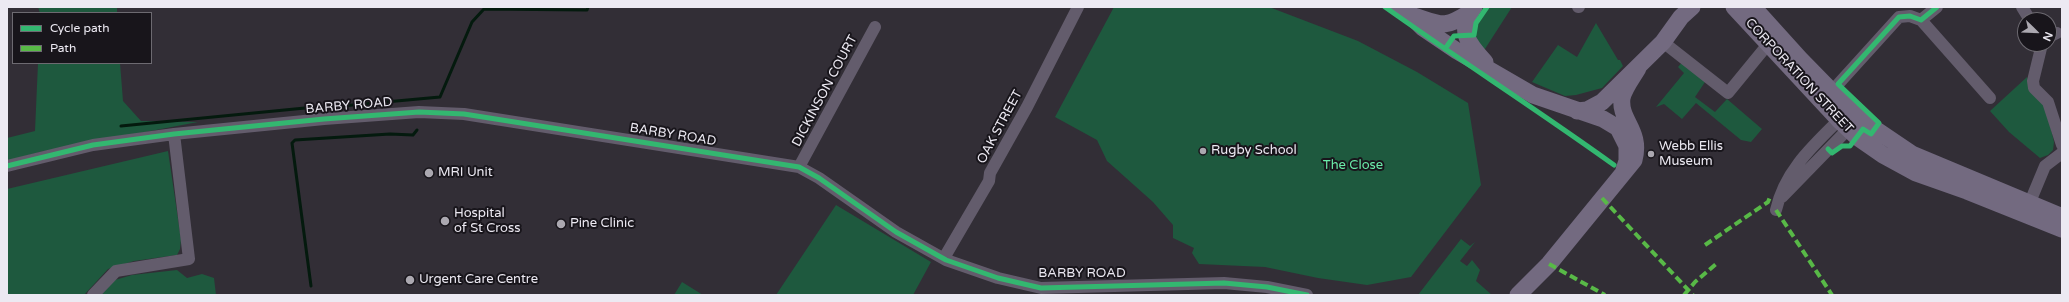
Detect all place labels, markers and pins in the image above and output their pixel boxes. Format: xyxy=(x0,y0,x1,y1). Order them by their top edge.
place label: Webb Ellis Museum xyxy=(1659,139,1723,170)
place label: Rugby School xyxy=(1211,143,1297,159)
marker: Rugby School xyxy=(1198,146,1208,156)
marker: Webb Ellis Museum xyxy=(1646,149,1656,159)
place label: MRI Unit xyxy=(438,165,493,181)
marker: MRI Unit xyxy=(423,167,435,179)
place label: Hospital of St Cross xyxy=(454,206,520,237)
marker: Hospital of St Cross xyxy=(439,215,451,227)
place label: Pine Clinic xyxy=(570,216,634,232)
marker: Pine Clinic xyxy=(555,218,567,230)
place label: Urgent Care Centre xyxy=(419,272,538,288)
marker: Urgent Care Centre xyxy=(404,274,416,286)

